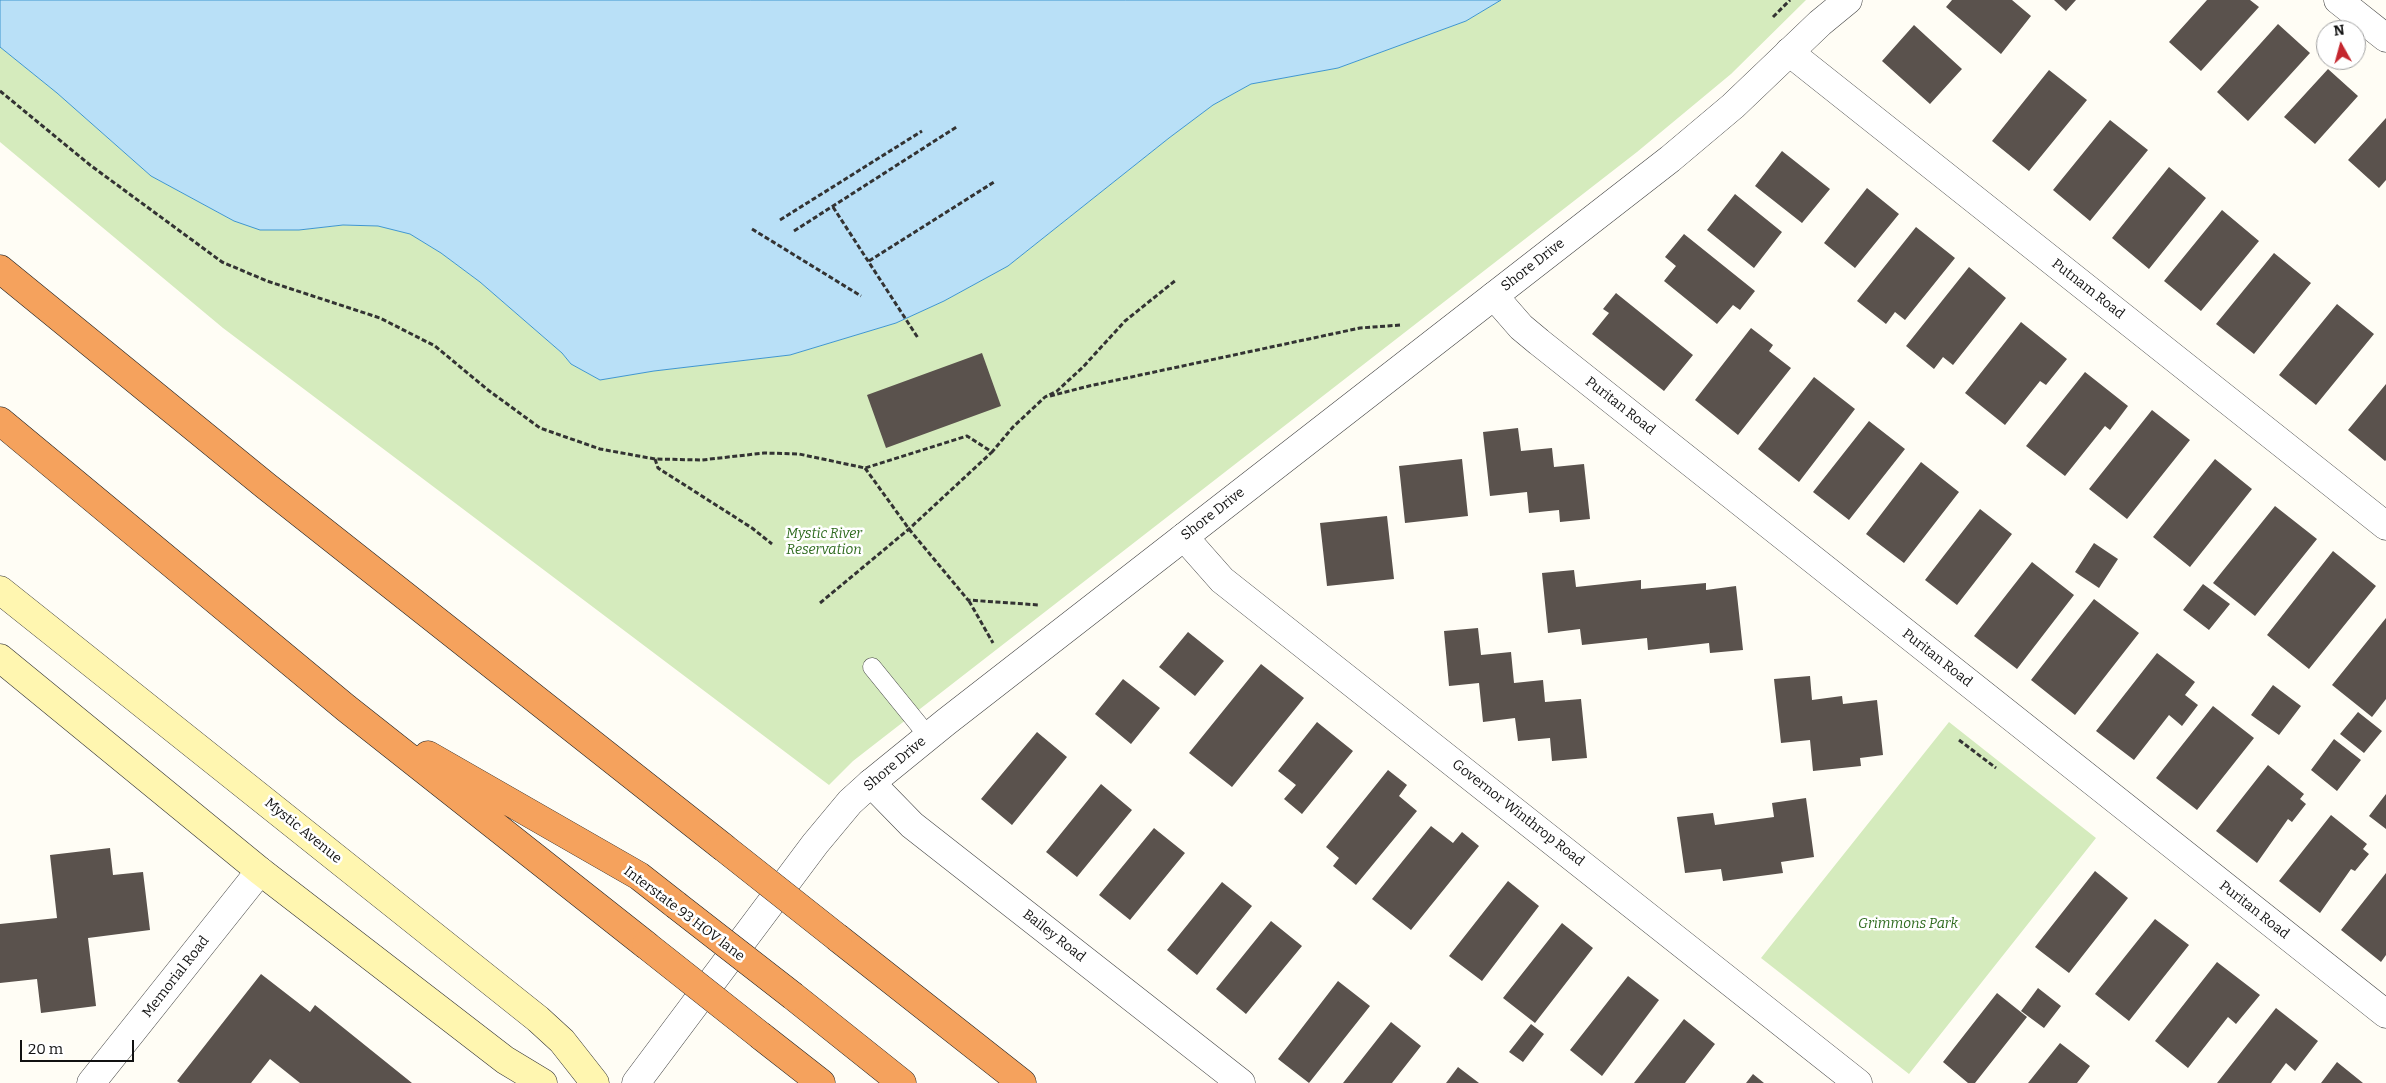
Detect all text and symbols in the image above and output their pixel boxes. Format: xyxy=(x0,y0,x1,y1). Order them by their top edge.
north arrow xyxy=(2316,20,2366,70)
text: N xyxy=(2333,22,2346,40)
street label: Shore Drive xyxy=(1498,235,1568,295)
street label: Putnam Road xyxy=(2048,255,2128,323)
street label: Puritan Road xyxy=(1582,373,1658,439)
street label: Shore Drive xyxy=(1178,484,1248,544)
park label: Mystic River Reservation xyxy=(786,526,862,558)
street label: Puritan Road xyxy=(1899,625,1975,691)
street label: Shore Drive xyxy=(860,733,930,795)
street label: Governor Winthrop Road xyxy=(1449,756,1587,870)
street label: Mystic Avenue xyxy=(261,795,345,867)
street label: Interstate 93 HOV lane xyxy=(620,863,748,965)
street label: Puritan Road xyxy=(2216,877,2292,943)
street label: Bailey Road xyxy=(1019,906,1089,966)
park label: Grimmons Park xyxy=(1858,916,1958,932)
street label: Memorial Road xyxy=(139,933,213,1021)
scale bar xyxy=(22,1030,136,1062)
text: 20 m xyxy=(28,1040,63,1058)

